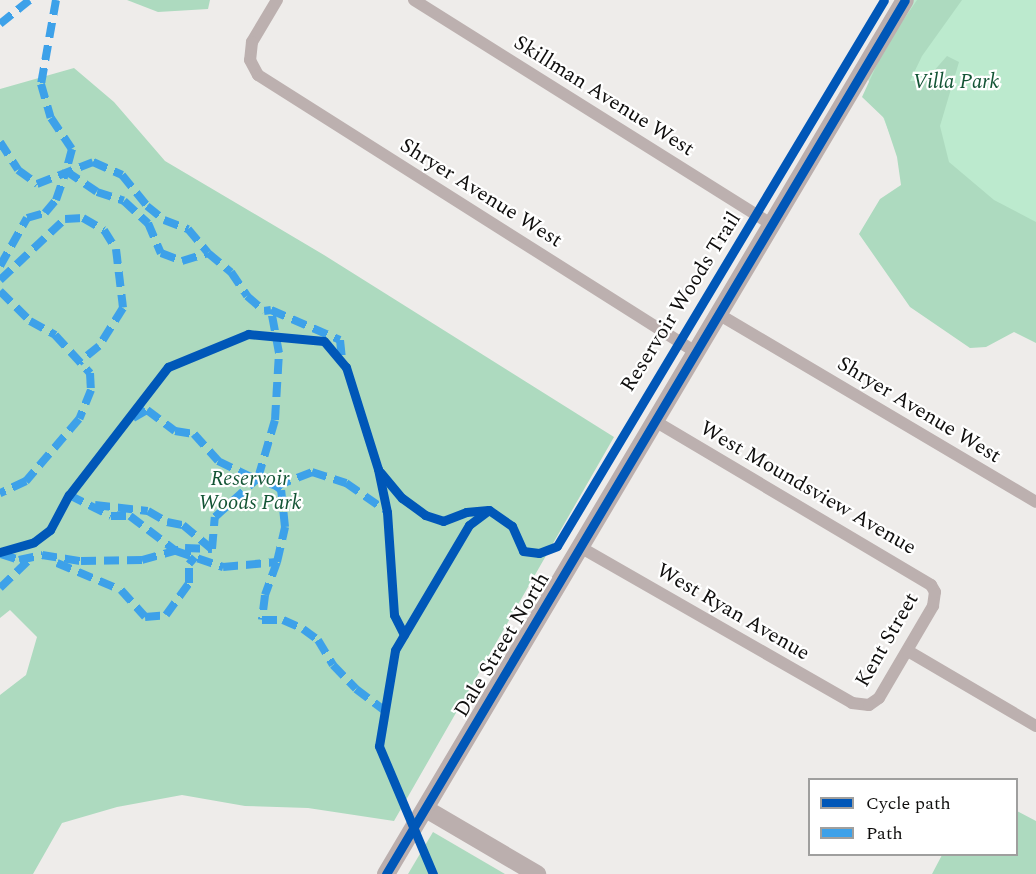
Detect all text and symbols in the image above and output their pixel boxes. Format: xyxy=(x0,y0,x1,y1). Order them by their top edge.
street label: Skillman Avenue West xyxy=(509,30,699,162)
park label: Villa Park xyxy=(913,69,999,95)
street label: Shryer Avenue West xyxy=(395,133,567,253)
street label: Reservoir Woods Trail xyxy=(615,207,747,397)
street label: Shryer Avenue West xyxy=(832,351,1006,469)
street label: West Moundsview Avenue xyxy=(695,416,921,560)
park label: Reservoir Woods Park xyxy=(199,466,301,516)
street label: West Ryan Avenue xyxy=(652,558,814,666)
street label: Dale Street North xyxy=(449,568,555,722)
street label: Kent Street xyxy=(850,588,924,692)
legend xyxy=(808,778,1018,856)
text: Cycle path xyxy=(866,790,951,817)
text: Path xyxy=(866,820,903,847)

